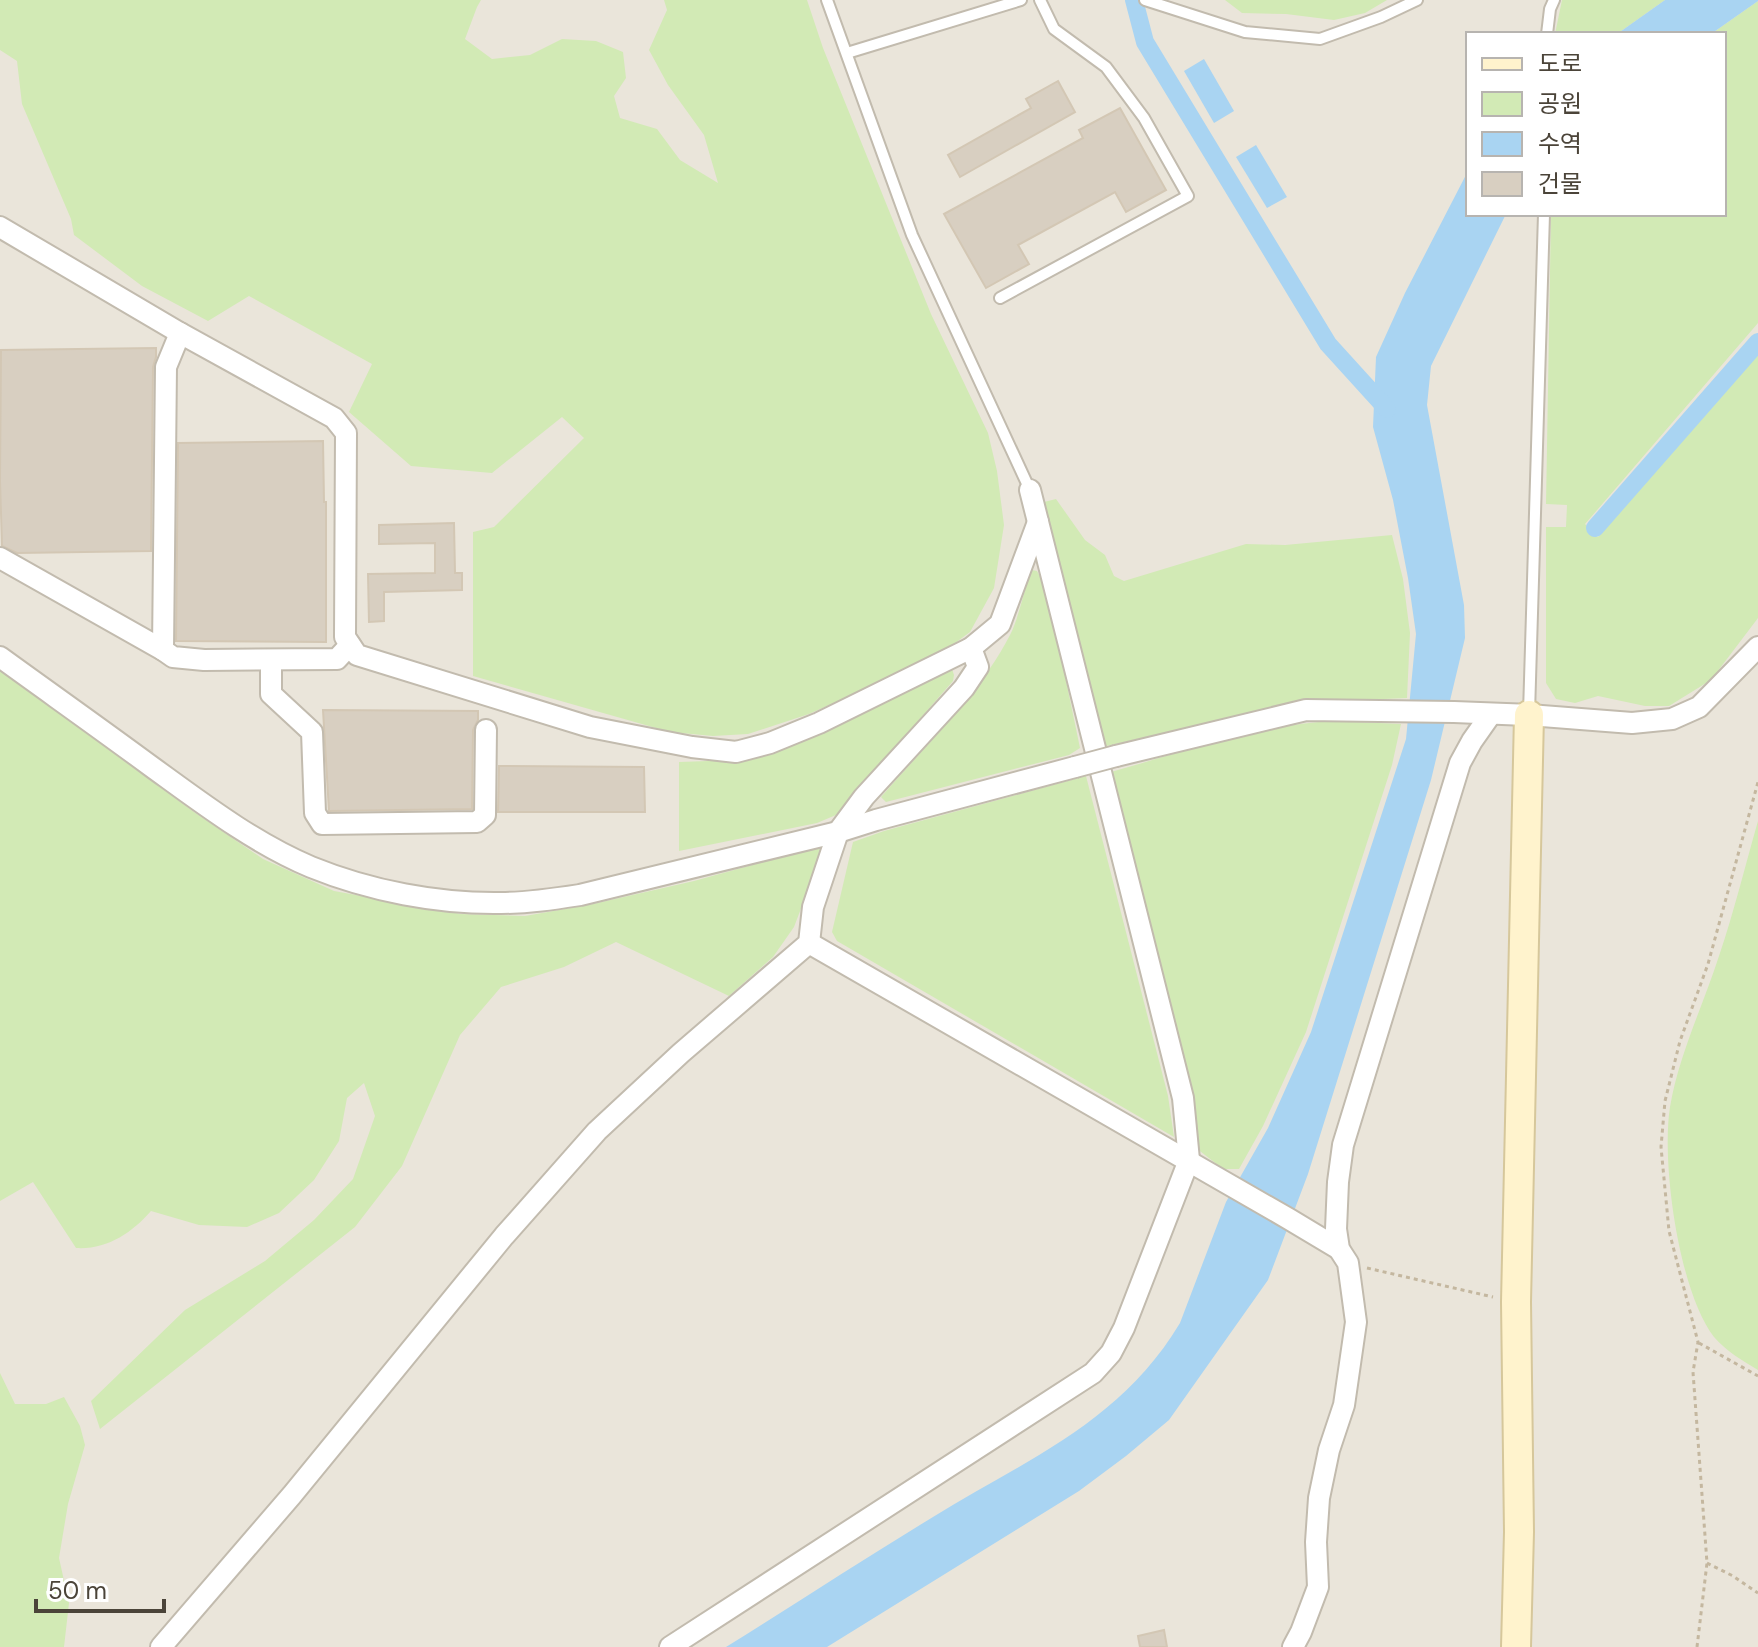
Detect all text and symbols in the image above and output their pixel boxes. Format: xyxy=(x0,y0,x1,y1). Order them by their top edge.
legend xyxy=(1466,32,1726,216)
text: 도로 xyxy=(1538,48,1582,79)
text: 공원 xyxy=(1538,88,1582,119)
text: 수역 xyxy=(1538,128,1582,159)
text: 건물 xyxy=(1538,168,1582,199)
scale bar xyxy=(36,1563,164,1613)
text: 50 m xyxy=(48,1575,107,1606)

